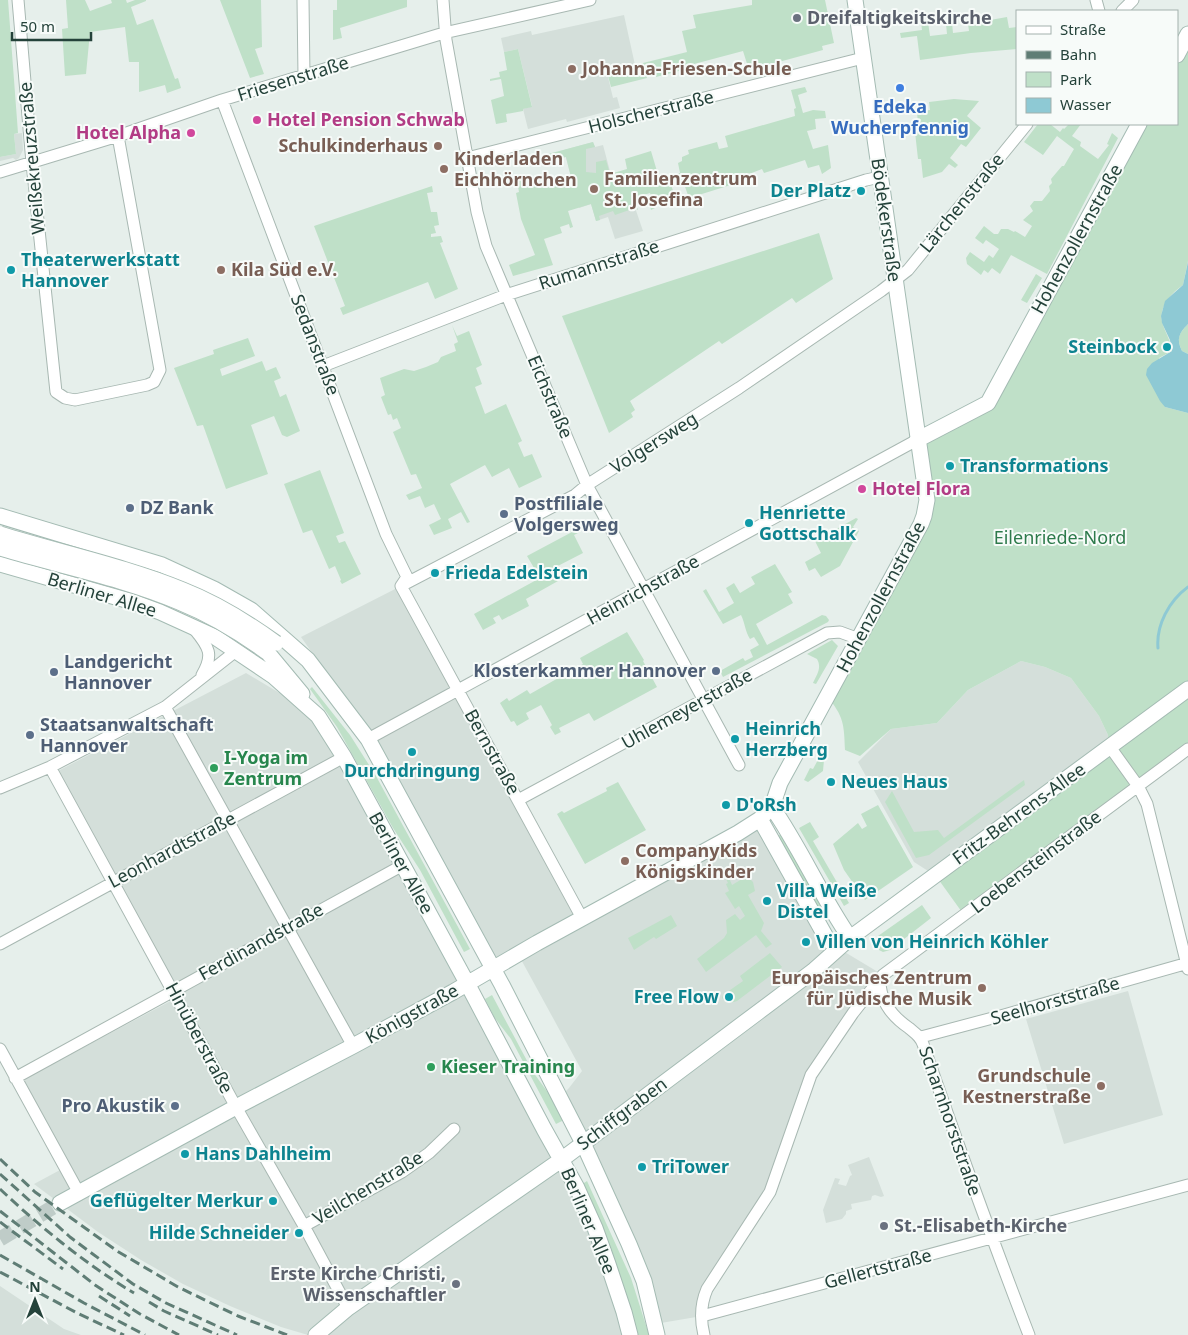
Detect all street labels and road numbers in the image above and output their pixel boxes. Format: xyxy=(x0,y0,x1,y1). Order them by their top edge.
street label: Friesenstraße xyxy=(234,50,351,106)
street label: Weißekreuzstraße xyxy=(12,81,50,235)
street label: Holscherstraße xyxy=(585,84,716,138)
street label: Lärchenstraße xyxy=(914,148,1009,257)
street label: Bödekerstraße xyxy=(866,156,908,283)
street label: Hohenzollernstraße xyxy=(1025,159,1127,318)
street label: Rumannstraße xyxy=(535,233,662,295)
street label: Sedanstraße xyxy=(286,291,346,398)
street label: Eichstraße xyxy=(523,351,579,442)
street label: Volgersweg xyxy=(605,406,702,478)
street label: Hohenzollernstraße xyxy=(830,517,930,676)
street label: Heinrichstraße xyxy=(582,548,703,630)
street label: Berliner Allee xyxy=(45,566,160,622)
street label: Uhlemeyerstraße xyxy=(617,662,756,754)
street label: Bernstraße xyxy=(460,704,526,799)
street label: Fritz-Behrens-Allee xyxy=(947,757,1090,870)
street label: Loebensteinstraße xyxy=(965,804,1106,918)
street label: Leonhardtstraße xyxy=(104,805,240,893)
street label: Berliner Allee xyxy=(364,807,440,918)
street label: Ferdinandstraße xyxy=(194,897,327,985)
street label: Seelhorststraße xyxy=(987,970,1122,1030)
street label: Hinüberstraße xyxy=(160,978,239,1097)
street label: Königstraße xyxy=(361,978,462,1049)
street label: Scharnhorststraße xyxy=(914,1043,988,1199)
street label: Schiffgraben xyxy=(571,1071,671,1155)
street label: Veilchenstraße xyxy=(308,1145,427,1230)
street label: Berliner Allee xyxy=(556,1164,622,1277)
street label: Gellertstraße xyxy=(821,1242,934,1294)

